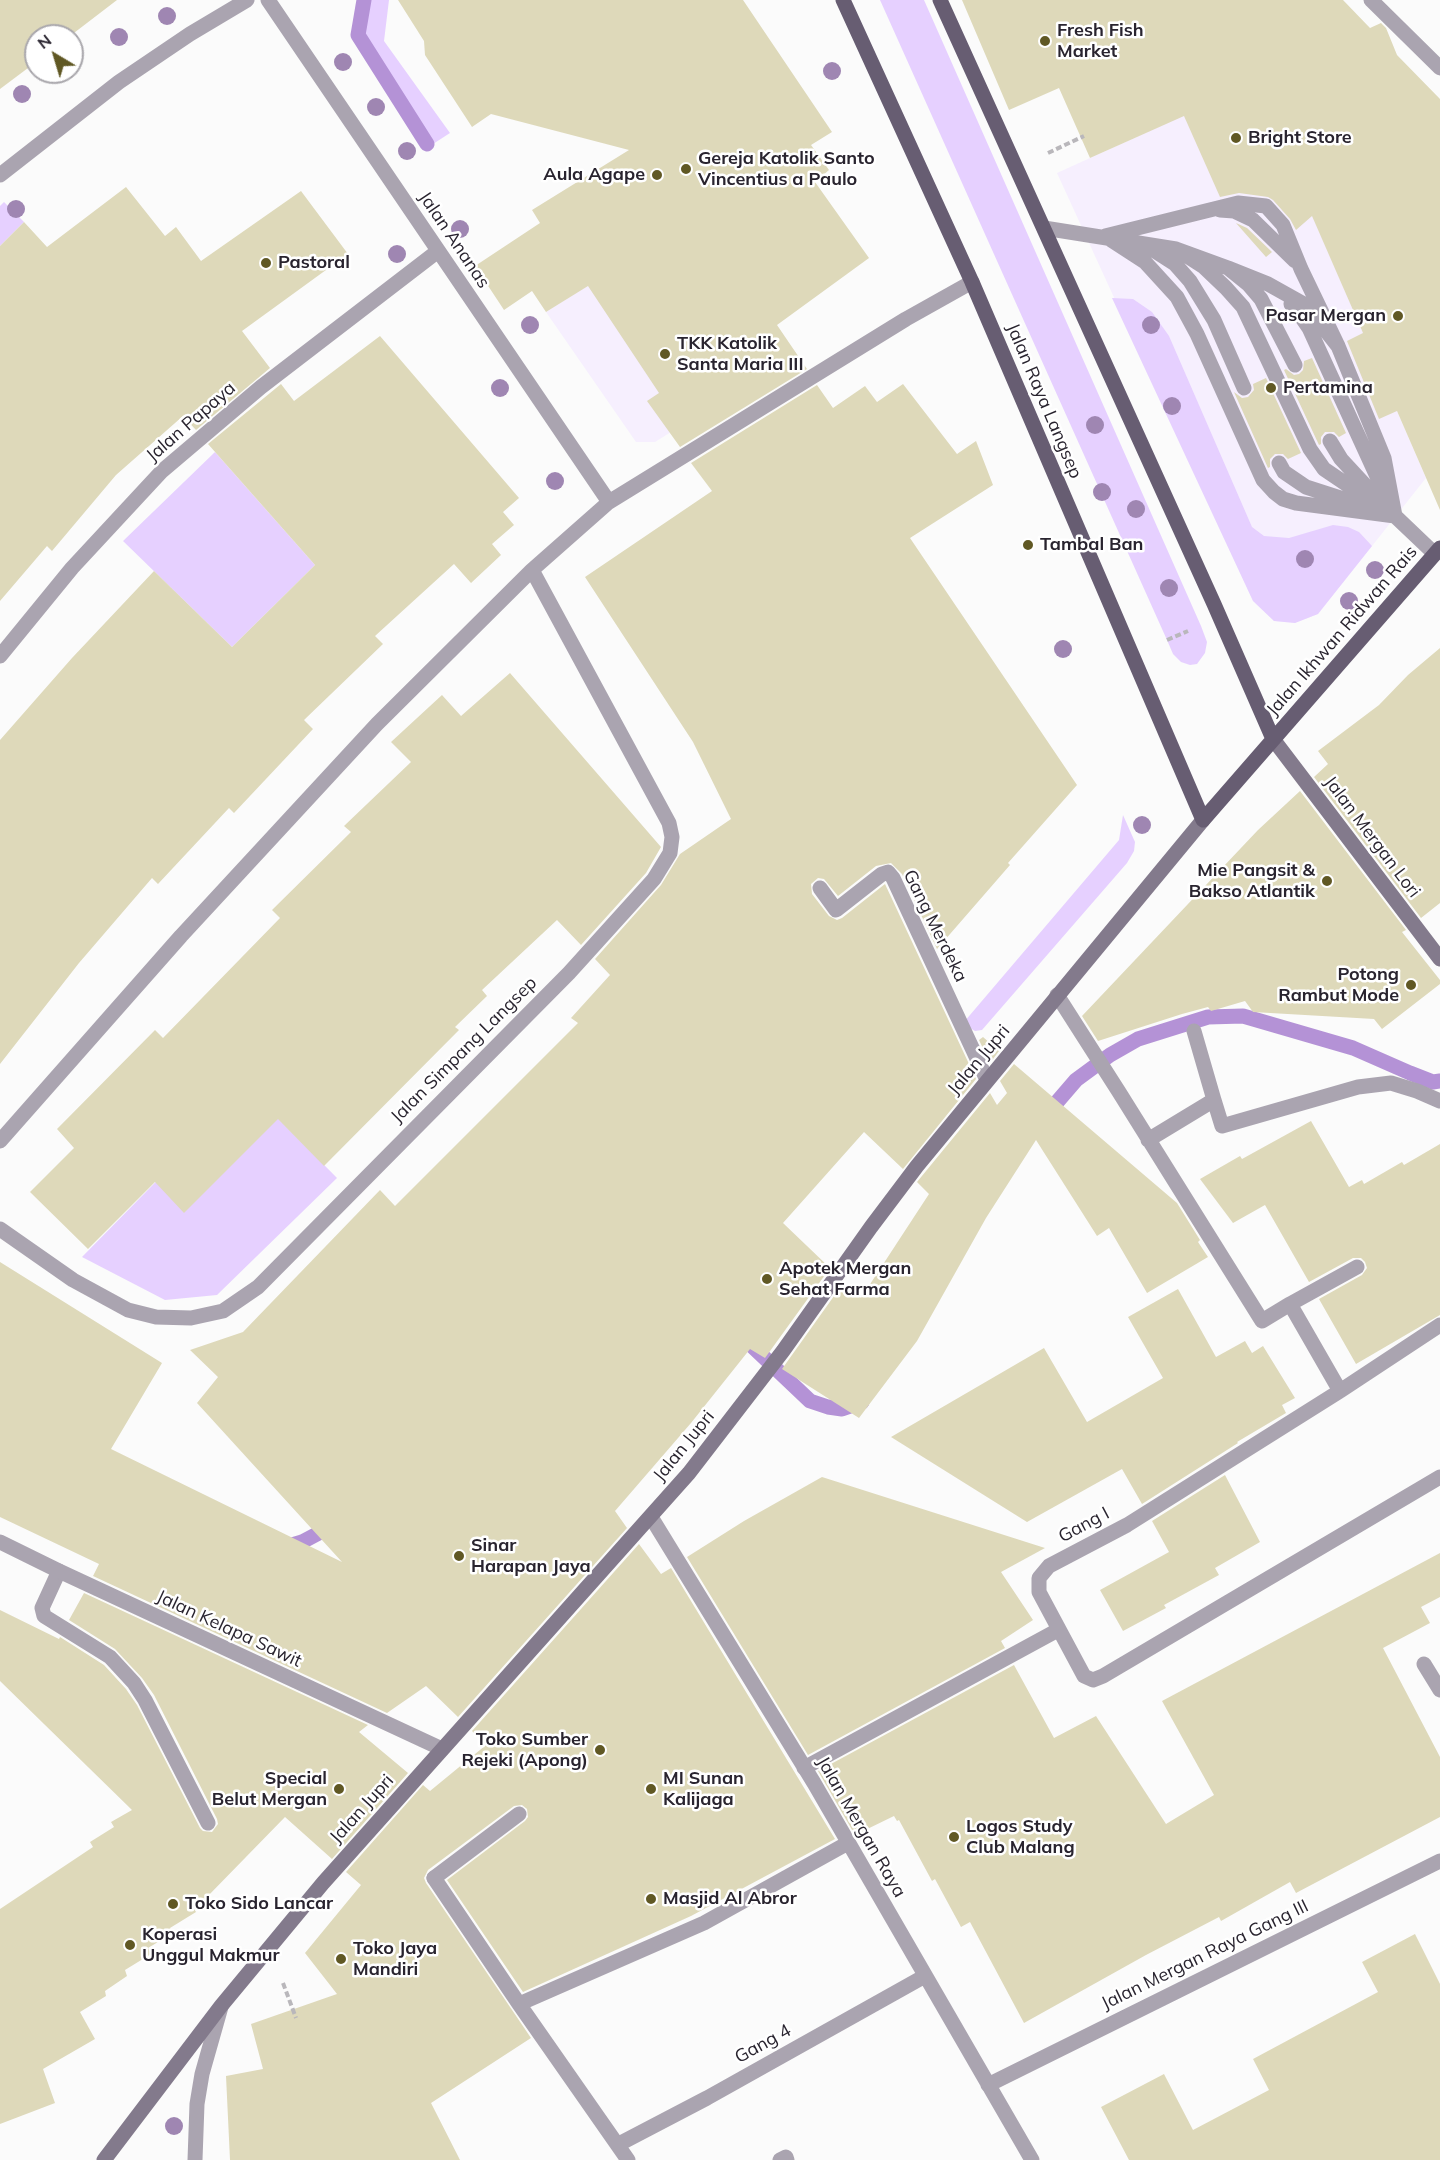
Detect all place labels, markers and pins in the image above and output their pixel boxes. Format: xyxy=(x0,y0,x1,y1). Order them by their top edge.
place label: Fresh Fish Market xyxy=(1057,20,1144,63)
marker: Fresh Fish Market xyxy=(1038,34,1052,48)
place label: Bright Store xyxy=(1248,127,1352,149)
marker: Bright Store xyxy=(1229,131,1243,145)
place label: Gereja Katolik Santo Vincentius a Paulo xyxy=(698,148,875,190)
marker: Gereja Katolik Santo Vincentius a Paulo xyxy=(679,162,693,176)
place label: Aula Agape xyxy=(543,164,645,186)
marker: Aula Agape xyxy=(650,168,664,182)
place label: Pastoral xyxy=(278,252,350,274)
marker: Pastoral xyxy=(259,256,273,270)
place label: Pasar Mergan xyxy=(1265,305,1386,327)
marker: Pasar Mergan xyxy=(1391,309,1405,323)
place label: TKK Katolik Santa Maria III xyxy=(677,333,804,376)
marker: TKK Katolik Santa Maria III xyxy=(658,347,672,361)
place label: Pertamina xyxy=(1283,377,1373,399)
marker: Pertamina xyxy=(1264,381,1278,395)
place label: Tambal Ban xyxy=(1040,534,1143,556)
marker: Tambal Ban xyxy=(1021,538,1035,552)
place label: Mie Pangsit & Bakso Atlantik xyxy=(1189,860,1315,902)
marker: Mie Pangsit & Bakso Atlantik xyxy=(1320,874,1334,888)
place label: Potong Rambut Mode xyxy=(1278,964,1399,1006)
marker: Potong Rambut Mode xyxy=(1404,978,1418,992)
place label: Apotek Mergan Sehat Farma xyxy=(779,1258,911,1300)
marker: Apotek Mergan Sehat Farma xyxy=(760,1272,774,1286)
place label: Sinar Harapan Jaya xyxy=(471,1535,591,1578)
marker: Sinar Harapan Jaya xyxy=(452,1549,466,1563)
place label: Toko Sumber Rejeki (Apong) xyxy=(461,1729,588,1772)
marker: Toko Sumber Rejeki (Apong) xyxy=(593,1743,607,1757)
place label: Special Belut Mergan xyxy=(212,1768,327,1810)
place label: MI Sunan Kalijaga xyxy=(663,1768,744,1810)
marker: Special Belut Mergan xyxy=(332,1782,346,1796)
marker: MI Sunan Kalijaga xyxy=(644,1782,658,1796)
place label: Logos Study Club Malang xyxy=(966,1816,1075,1858)
marker: Logos Study Club Malang xyxy=(947,1830,961,1844)
place label: Masjid Al Abror xyxy=(663,1888,797,1910)
marker: Masjid Al Abror xyxy=(644,1892,658,1906)
place label: Toko Sido Lancar xyxy=(185,1893,333,1915)
marker: Toko Sido Lancar xyxy=(166,1897,180,1911)
place label: Koperasi Unggul Makmur xyxy=(142,1924,280,1966)
marker: Koperasi Unggul Makmur xyxy=(123,1938,137,1952)
place label: Toko Jaya Mandiri xyxy=(353,1938,437,1980)
marker: Toko Jaya Mandiri xyxy=(334,1952,348,1966)

